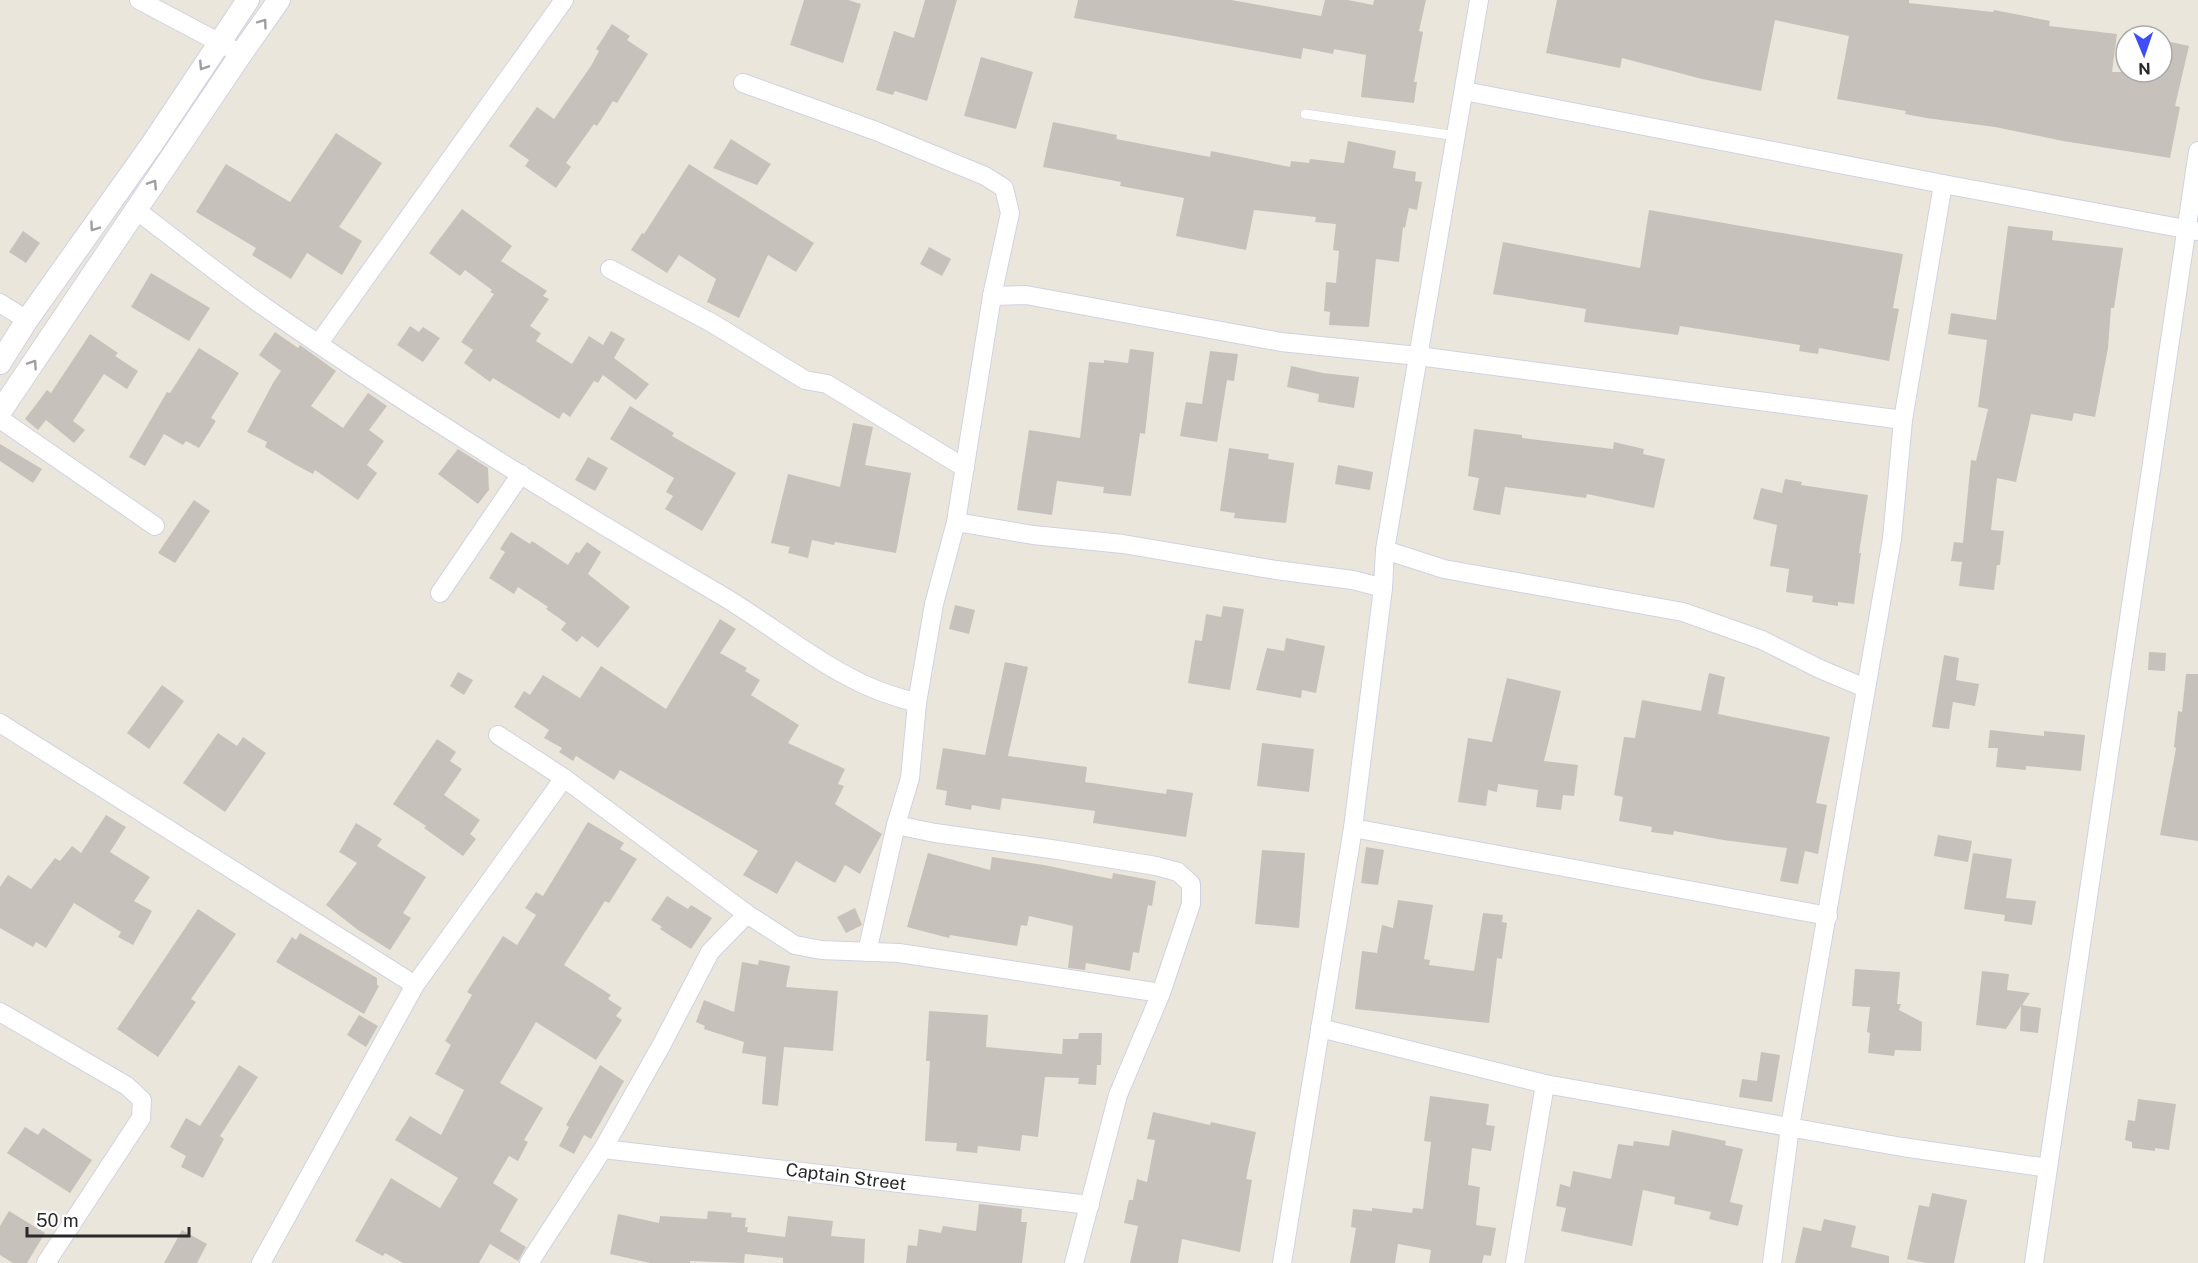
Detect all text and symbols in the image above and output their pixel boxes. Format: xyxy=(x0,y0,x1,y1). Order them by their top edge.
one-way arrow xyxy=(256,18,267,29)
north arrow xyxy=(2114,24,2174,84)
one-way arrow xyxy=(199,59,210,70)
text: N xyxy=(2138,59,2151,78)
one-way arrow xyxy=(146,180,157,191)
one-way arrow xyxy=(90,220,101,231)
one-way arrow xyxy=(26,359,37,370)
street label: Captain Street xyxy=(785,1159,908,1194)
scale bar xyxy=(27,1200,189,1238)
text: 50 m xyxy=(36,1210,79,1231)

